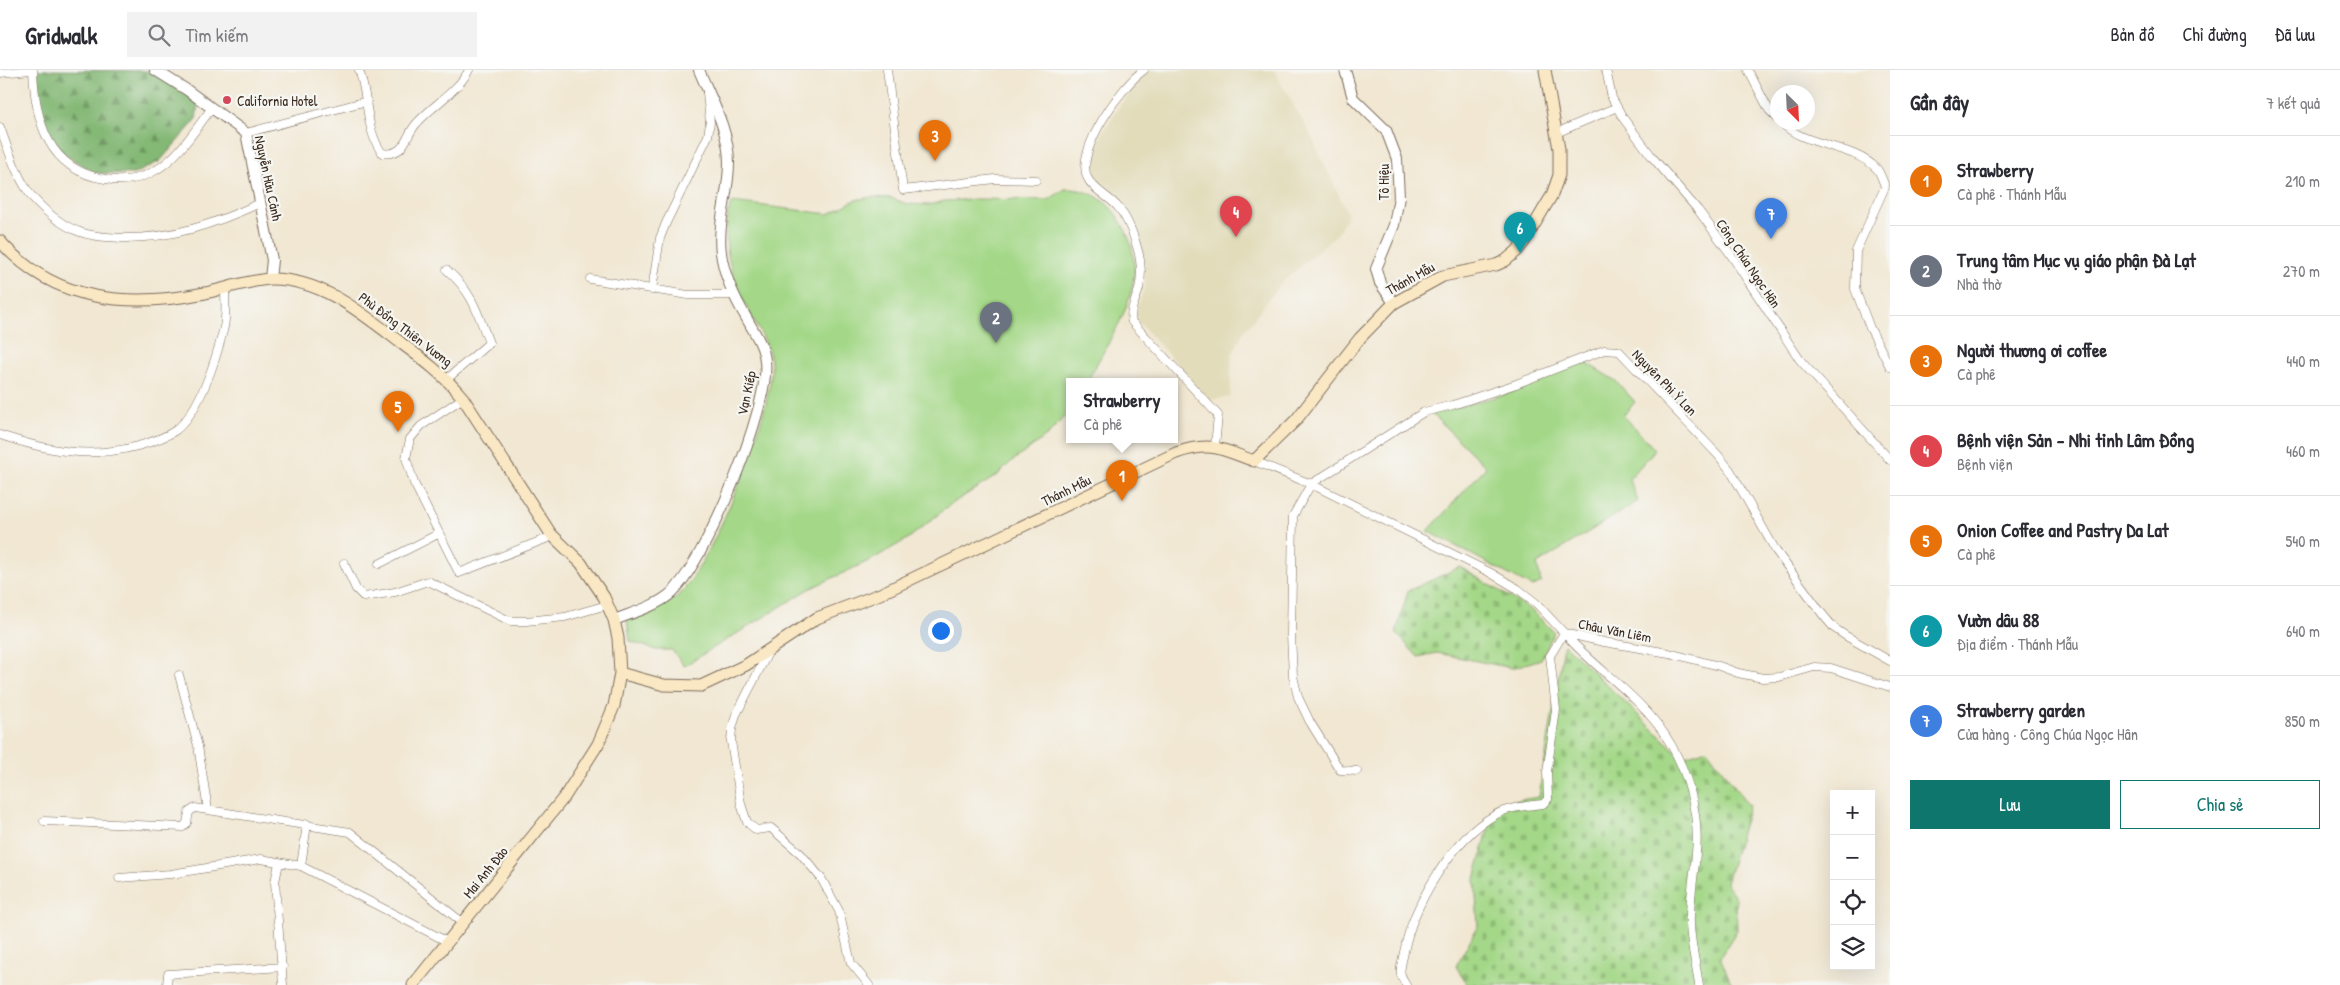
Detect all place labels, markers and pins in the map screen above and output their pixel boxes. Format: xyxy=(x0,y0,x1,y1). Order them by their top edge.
place label: California Hotel xyxy=(237,91,318,110)
marker: California Hotel xyxy=(221,94,233,106)
pin: 3 xyxy=(919,120,951,161)
pin: 4 xyxy=(1220,196,1252,237)
pin: 7 xyxy=(1755,198,1787,239)
pin: 6 xyxy=(1504,212,1536,253)
pin: 2 xyxy=(980,302,1012,343)
pin: 5 xyxy=(382,391,414,432)
pin: 1 xyxy=(1106,460,1138,501)

